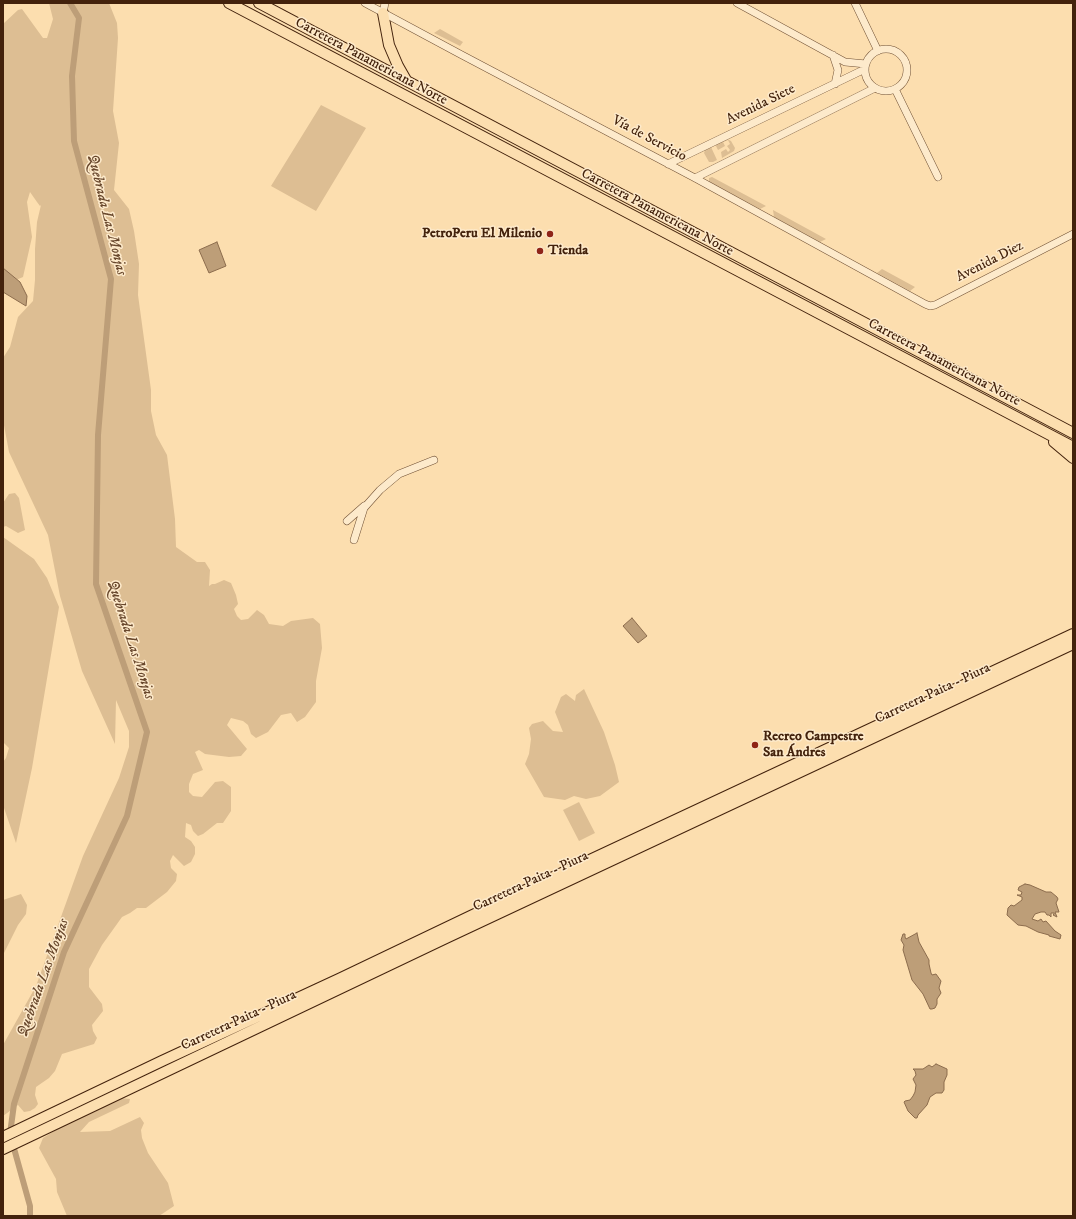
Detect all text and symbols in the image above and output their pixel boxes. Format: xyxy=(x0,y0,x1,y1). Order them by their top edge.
street label: Carretera Panamericana Norte xyxy=(292,15,450,109)
street label: Avenida Siete xyxy=(724,81,798,129)
street label: Vía de Servicio xyxy=(609,112,689,166)
water label: Quebrada Las Monjas xyxy=(82,153,130,277)
street label: Carretera Panamericana Norte xyxy=(578,166,736,260)
place label: PetroPeru El Milenio xyxy=(422,226,542,242)
marker: PetroPeru El Milenio xyxy=(545,229,555,239)
street label: Avenida Diez xyxy=(954,238,1026,286)
place label: Tienda xyxy=(548,243,588,259)
marker: Tienda xyxy=(535,246,545,256)
street label: Carretera Panamericana Norte xyxy=(865,316,1023,410)
water label: Quebrada Las Monjas xyxy=(102,578,158,702)
street label: Carretera Paita - Piura xyxy=(873,660,993,728)
place label: Recreo Campestre San Ándres xyxy=(763,729,864,762)
marker: Recreo Campestre San Ándres xyxy=(750,740,760,750)
street label: Carretera Paita - Piura xyxy=(471,848,591,916)
water label: Quebrada Las Monjas xyxy=(14,917,74,1039)
street label: Carretera Paita - Piura xyxy=(179,987,299,1055)

